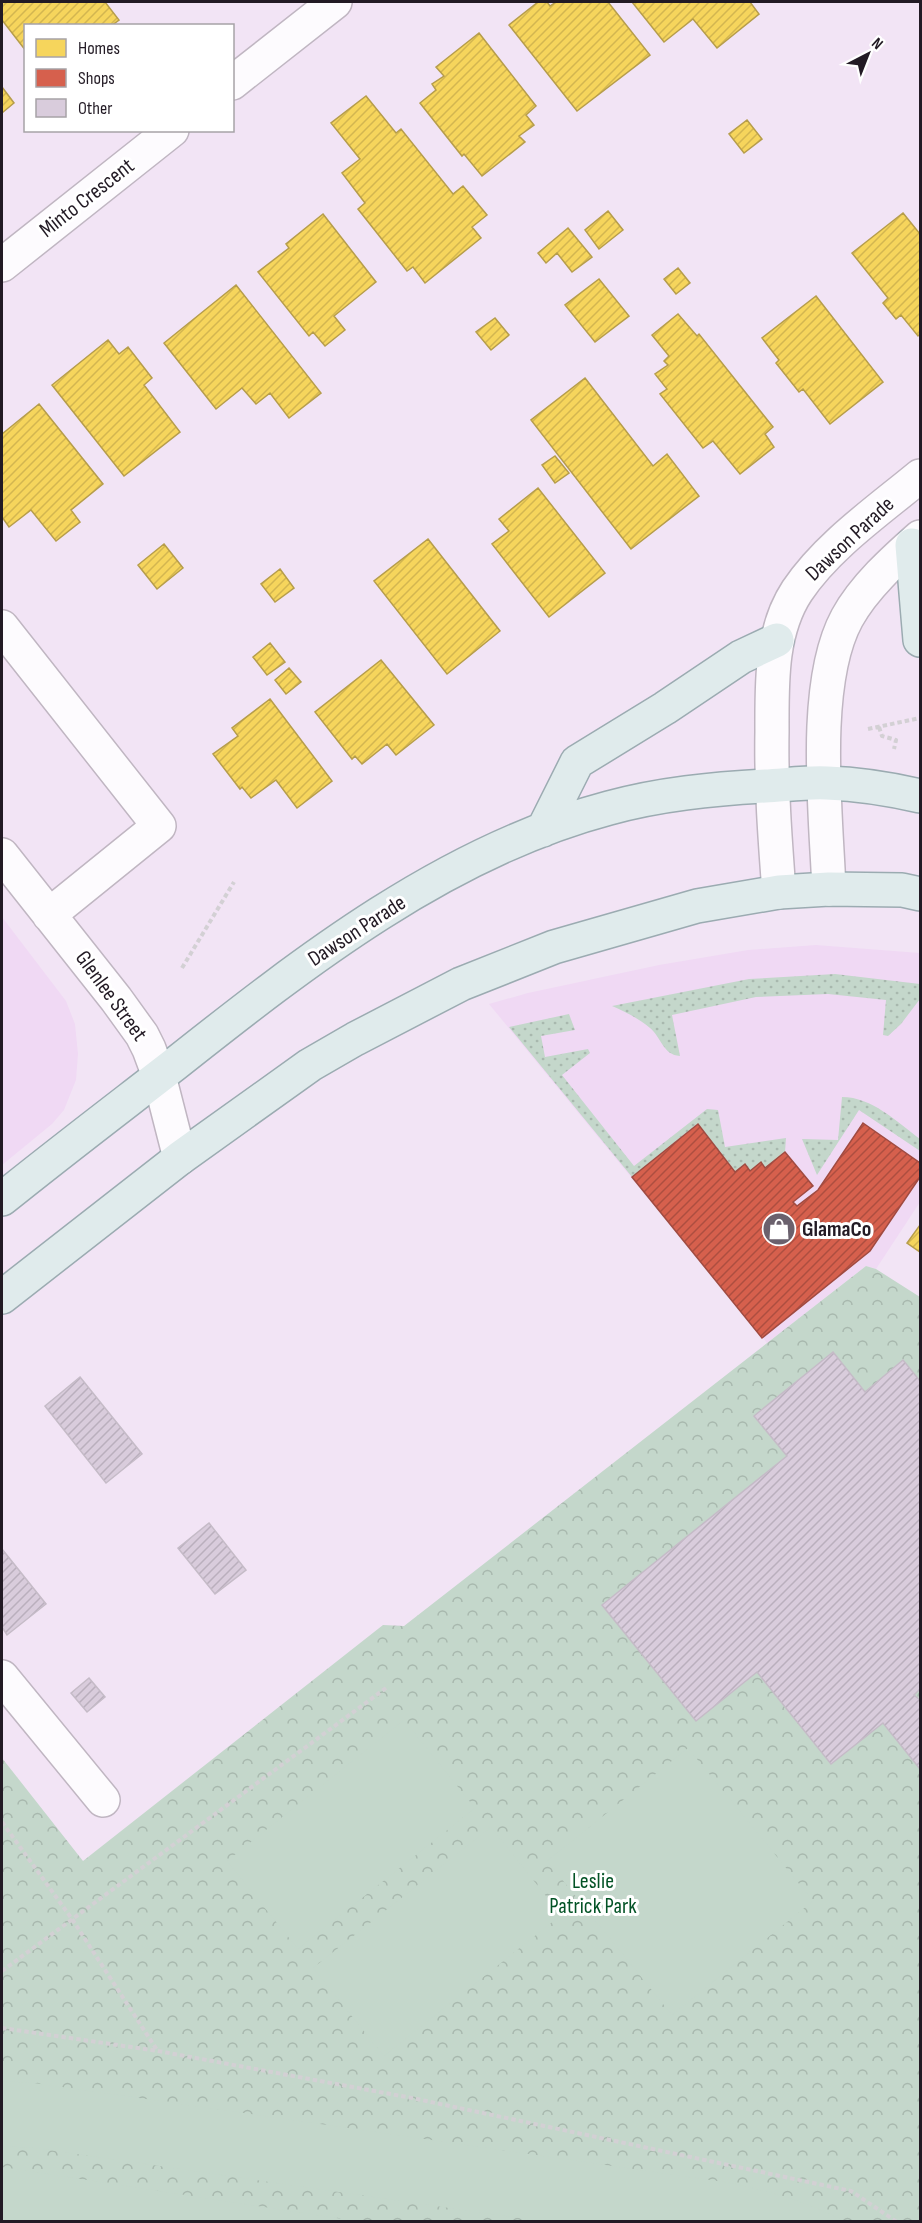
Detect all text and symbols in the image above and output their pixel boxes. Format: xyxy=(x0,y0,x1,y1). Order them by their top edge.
legend xyxy=(24,24,234,132)
north arrow xyxy=(838,24,898,84)
text: N xyxy=(868,34,887,54)
text: Homes xyxy=(78,38,120,59)
text: Shops xyxy=(78,68,115,89)
text: Other xyxy=(78,98,112,119)
street label: Minto Crescent xyxy=(34,152,140,243)
street label: Dawson Parade xyxy=(800,491,900,587)
street label: Dawson Parade xyxy=(303,889,411,973)
street label: Glenlee Street xyxy=(69,946,153,1047)
shop icon: GlamaCo xyxy=(761,1211,797,1247)
place label: GlamaCo xyxy=(802,1216,871,1243)
park label: Leslie Patrick Park xyxy=(549,1868,637,1920)

